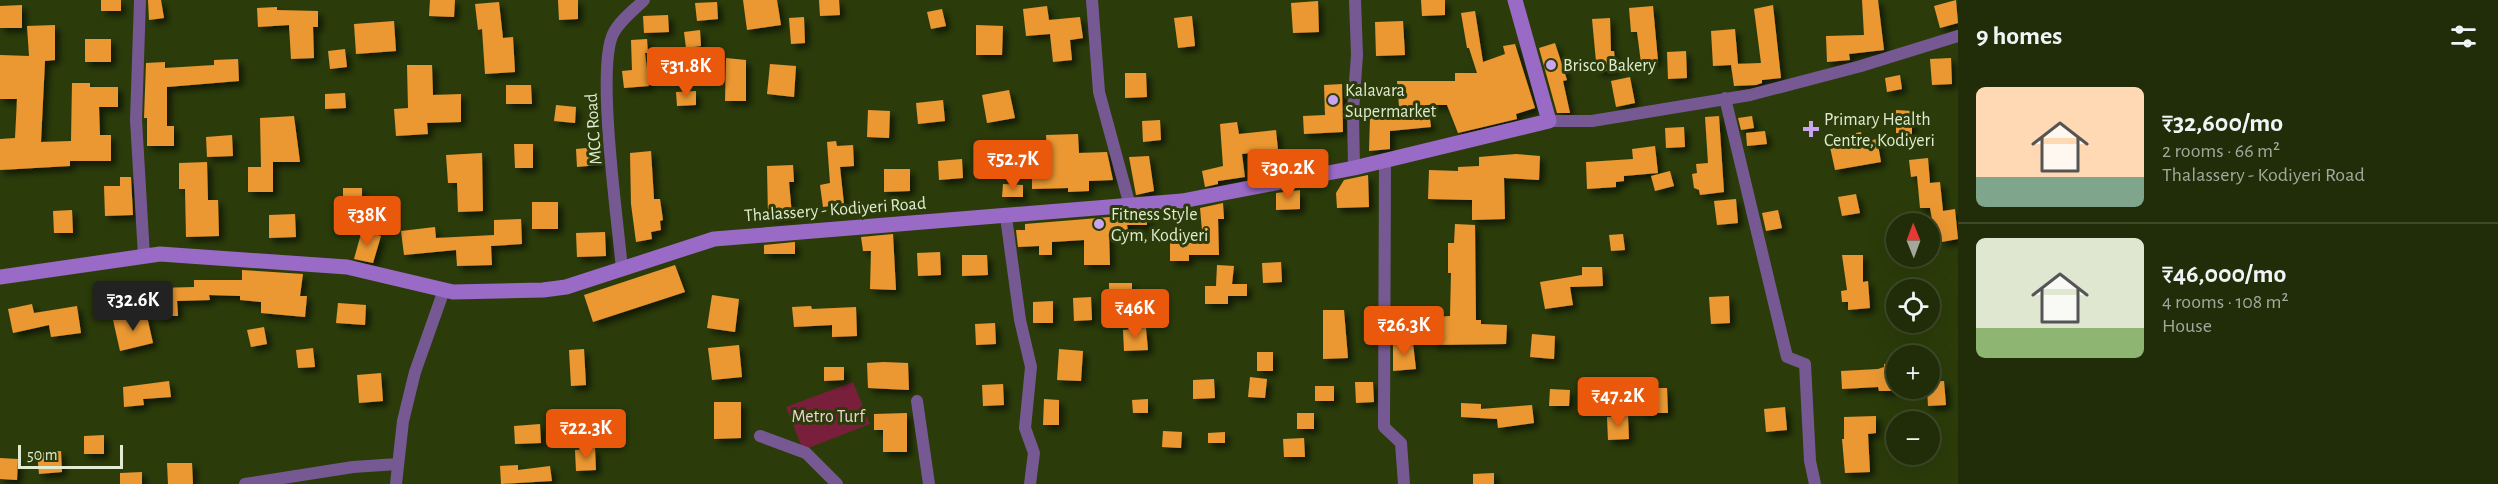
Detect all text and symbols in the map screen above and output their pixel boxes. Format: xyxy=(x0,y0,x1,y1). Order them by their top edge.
icon: filters xyxy=(2447,20,2480,53)
text: 9 homes xyxy=(1976,23,2062,49)
pin: ₹31.8K xyxy=(637,47,735,98)
text: ₹31.8K xyxy=(661,56,711,76)
place label: Brisco Bakery xyxy=(1563,57,1656,75)
marker: Brisco Bakery xyxy=(1544,58,1558,72)
place label: Kalavara Supermarket xyxy=(1345,82,1437,121)
street label: MCC Road xyxy=(583,93,605,165)
marker: Kalavara Supermarket xyxy=(1326,93,1340,107)
text: ₹32,600/mo xyxy=(2162,110,2283,136)
place label: Primary Health Centre, Kodiyeri xyxy=(1824,111,1935,150)
icon: home xyxy=(2024,111,2096,183)
marker: Primary Health Centre, Kodiyeri xyxy=(1802,120,1820,138)
pin: ₹52.7K xyxy=(964,140,1062,191)
text: 2 rooms · 66 m² xyxy=(2162,141,2280,161)
text: ₹52.7K xyxy=(987,149,1039,169)
pin: ₹30.2K xyxy=(1239,149,1337,200)
text: ₹30.2K xyxy=(1261,158,1315,178)
text: Thalassery - Kodiyeri Road xyxy=(2162,165,2365,185)
street label: Thalassery - Kodiyeri Road xyxy=(743,195,927,225)
pin: ₹38K xyxy=(331,196,403,247)
text: ₹38K xyxy=(348,205,386,225)
place label: Fitness Style Gym, Kodiyeri xyxy=(1111,206,1208,245)
north arrow xyxy=(1886,213,1940,267)
map controls xyxy=(1886,213,1940,465)
marker: Fitness Style Gym, Kodiyeri xyxy=(1092,217,1106,231)
text: ₹46,000/mo xyxy=(2162,261,2286,287)
icon: home xyxy=(2024,262,2096,334)
button: locate xyxy=(1886,279,1940,333)
pin: ₹32.6K xyxy=(84,281,182,332)
pin: ₹46K xyxy=(1099,289,1171,340)
text: ₹32.6K xyxy=(107,290,159,310)
text: 4 rooms · 108 m² xyxy=(2162,292,2289,312)
text: ₹46K xyxy=(1115,298,1155,318)
pin: ₹26.3K xyxy=(1355,306,1453,357)
text: ₹26.3K xyxy=(1378,315,1430,335)
text: House xyxy=(2162,316,2212,336)
button: + xyxy=(1886,345,1940,399)
pin: ₹47.2K xyxy=(1569,377,1667,428)
text: ₹47.2K xyxy=(1592,386,1644,406)
park label: Metro Turf xyxy=(791,408,866,426)
pin: ₹22.3K xyxy=(537,409,635,460)
button: − xyxy=(1886,411,1940,465)
text: ₹22.3K xyxy=(560,418,612,438)
scale bar xyxy=(18,442,123,470)
text: 50 m xyxy=(27,447,58,463)

